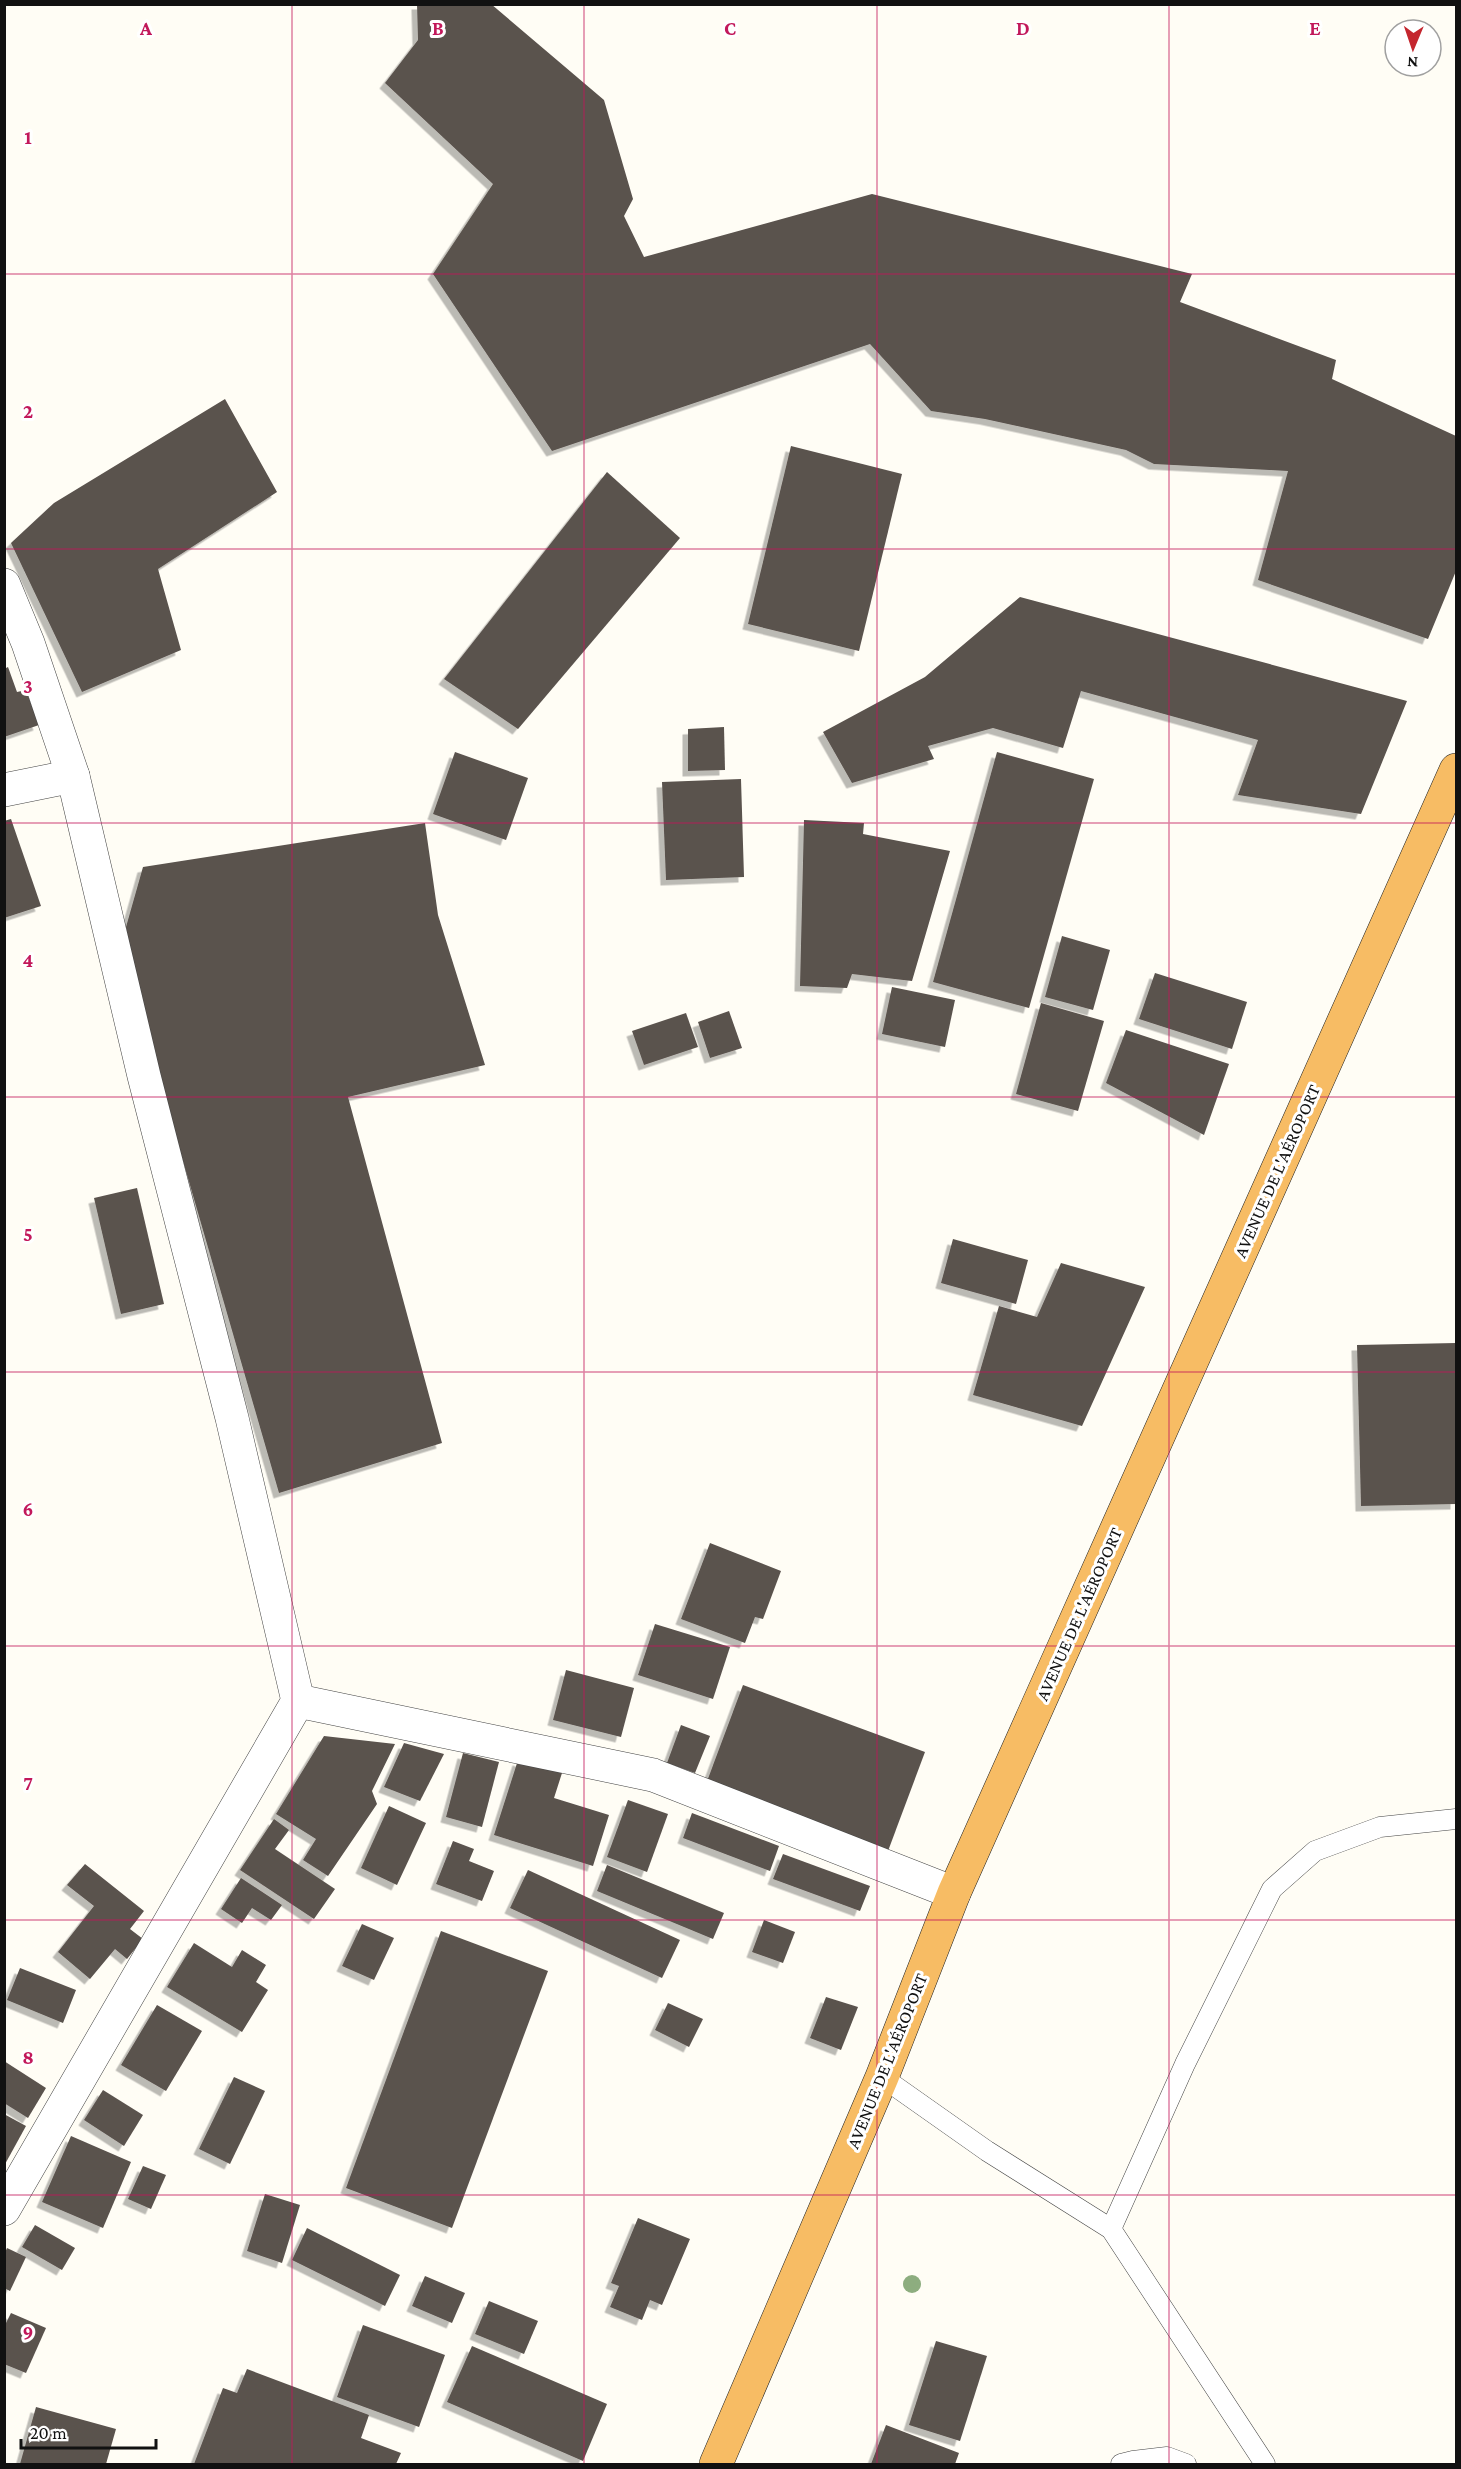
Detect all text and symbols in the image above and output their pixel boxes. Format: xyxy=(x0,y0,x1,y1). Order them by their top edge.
text: A xyxy=(139,17,153,39)
text: B xyxy=(432,17,444,39)
text: C xyxy=(724,17,736,39)
text: D xyxy=(1016,17,1030,39)
text: E xyxy=(1309,17,1321,39)
north arrow xyxy=(1383,18,1443,78)
text: N xyxy=(1407,54,1418,71)
text: 1 xyxy=(24,126,32,148)
text: 2 xyxy=(23,400,33,422)
text: 3 xyxy=(23,675,33,697)
text: 4 xyxy=(23,949,34,971)
street label: AVENUE DE L'AÉROPORT xyxy=(1230,1081,1324,1261)
text: 5 xyxy=(23,1223,33,1245)
text: 6 xyxy=(23,1498,33,1520)
street label: AVENUE DE L'AÉROPORT xyxy=(1032,1524,1126,1704)
text: 7 xyxy=(23,1772,33,1794)
street label: AVENUE DE L'AÉROPORT xyxy=(843,1970,931,2151)
text: 8 xyxy=(22,2046,34,2068)
text: 9 xyxy=(23,2321,33,2343)
scale bar xyxy=(21,2412,156,2450)
text: 20 m xyxy=(30,2423,67,2443)

